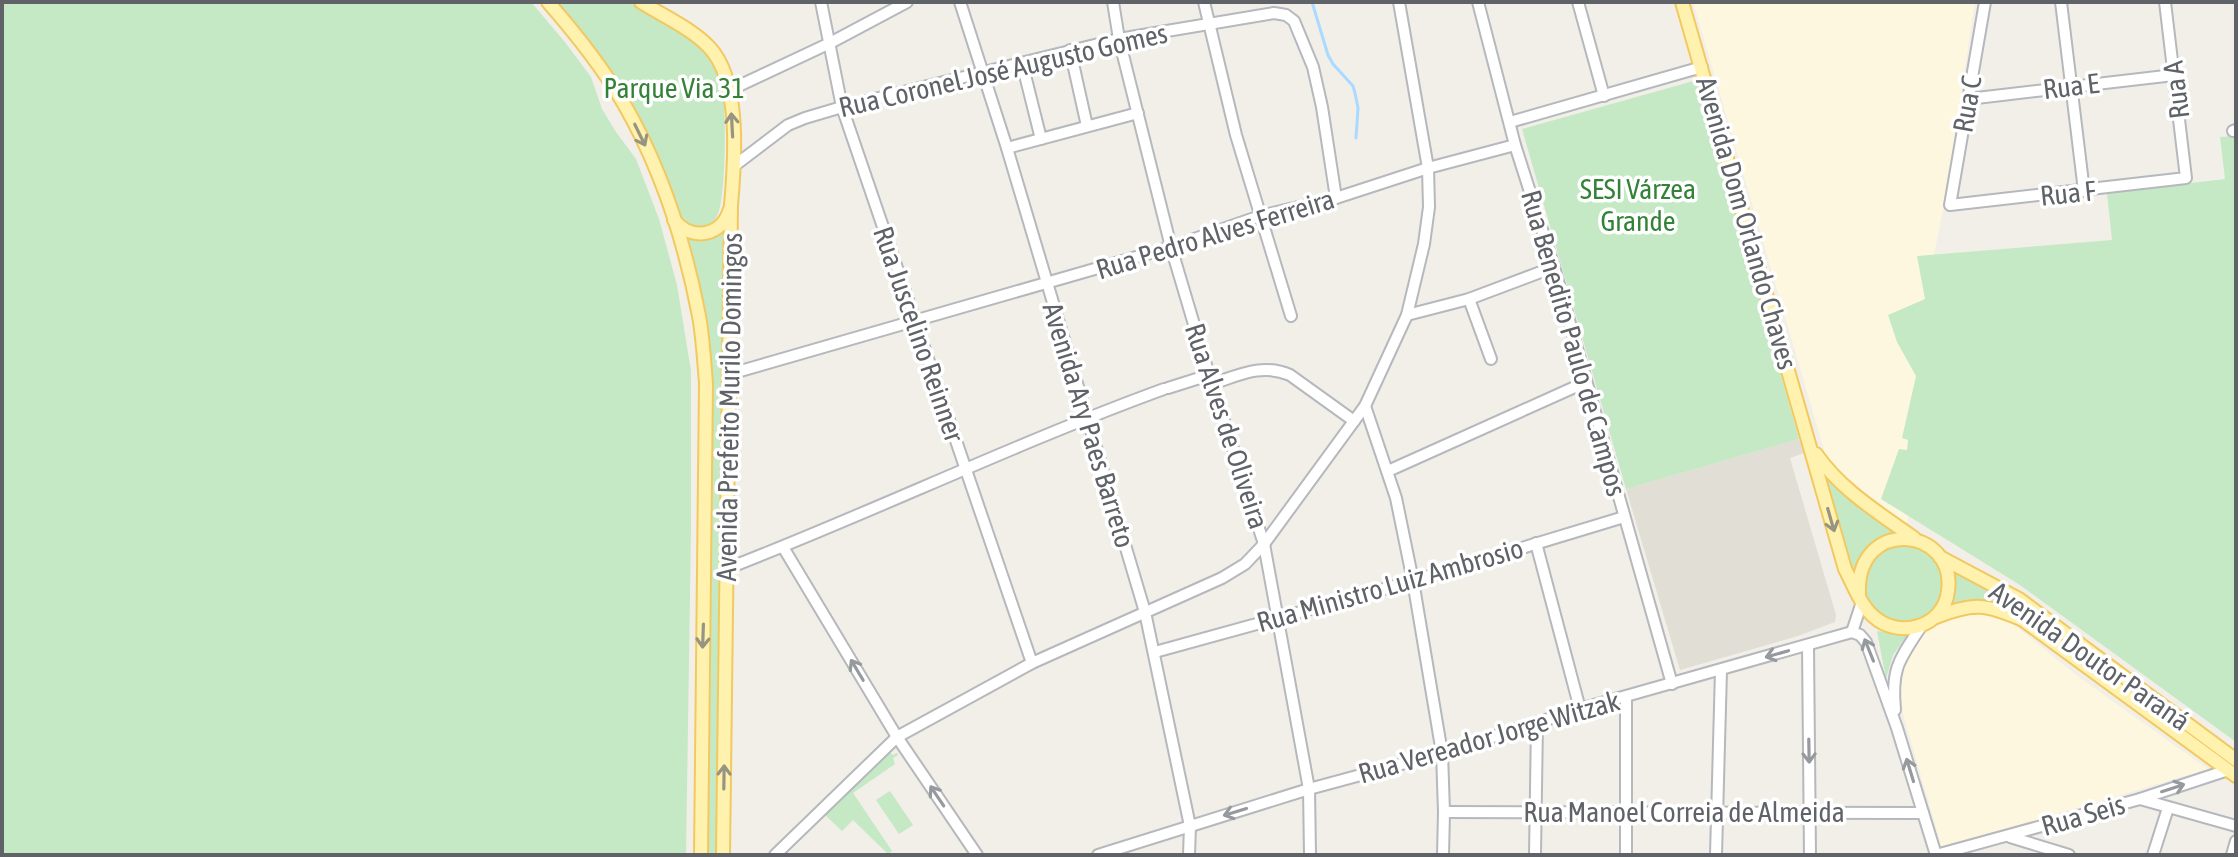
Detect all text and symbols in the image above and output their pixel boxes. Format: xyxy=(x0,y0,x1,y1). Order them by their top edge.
street label: Rua Coronel José Augusto Gomes xyxy=(836,17,1170,123)
street label: Rua A xyxy=(2157,59,2195,121)
street label: Rua E xyxy=(2041,67,2101,105)
park label: Parque Via 31 xyxy=(603,72,745,104)
street label: Avenida Dom Orlando Chaves xyxy=(1690,73,1804,373)
street label: Rua C xyxy=(1946,73,1988,135)
one-way arrow xyxy=(724,112,739,139)
one-way arrow xyxy=(633,122,648,146)
park label: SESI Várzea Grande xyxy=(1580,173,1696,237)
street label: Rua F xyxy=(2039,174,2097,212)
street label: Rua Pedro Alves Ferreira xyxy=(1092,183,1338,285)
street label: Rua Benedito Paulo de Campos xyxy=(1515,186,1633,500)
street label: Rua Juscelino Reinner xyxy=(867,222,971,447)
street label: Avenida Prefeito Murilo Domingos xyxy=(710,232,748,582)
street label: Avenida Ary Paes Barreto xyxy=(1037,299,1141,551)
street label: Rua Alves de Oliveira xyxy=(1179,319,1275,533)
one-way arrow xyxy=(1824,507,1839,533)
street label: Rua Ministro Luiz Ambrosio xyxy=(1253,532,1527,638)
street label: Avenida Doutor Paraná xyxy=(1984,575,2196,737)
one-way arrow xyxy=(695,622,710,649)
one-way arrow xyxy=(1860,639,1875,663)
one-way arrow xyxy=(1765,647,1791,662)
one-way arrow xyxy=(849,659,865,682)
street label: Rua Vereador Jorge Witzak xyxy=(1355,684,1623,790)
one-way arrow xyxy=(1802,737,1817,764)
one-way arrow xyxy=(1902,758,1917,784)
one-way arrow xyxy=(716,764,732,791)
one-way arrow xyxy=(2160,780,2185,795)
one-way arrow xyxy=(929,785,945,808)
street label: Rua Seis xyxy=(2038,788,2128,842)
street label: Rua Manoel Correia de Almeida xyxy=(1523,796,1845,828)
one-way arrow xyxy=(1223,806,1248,820)

